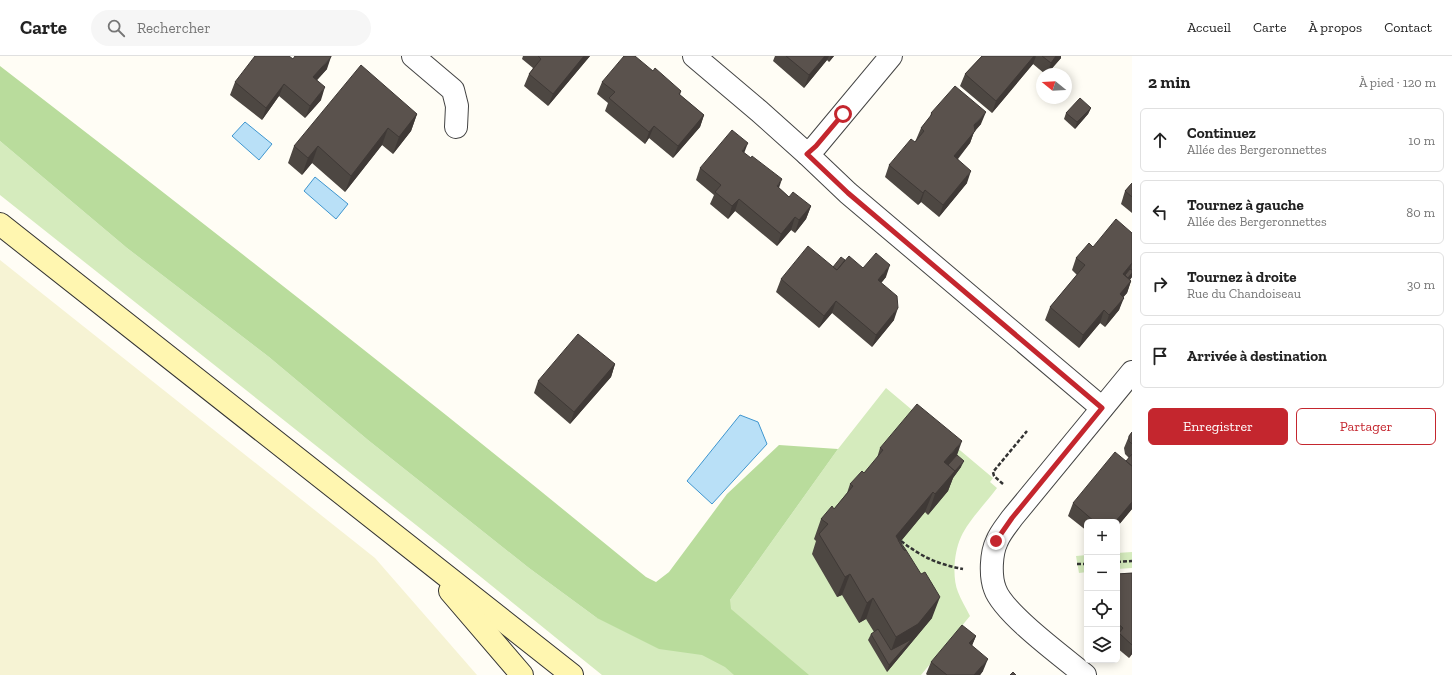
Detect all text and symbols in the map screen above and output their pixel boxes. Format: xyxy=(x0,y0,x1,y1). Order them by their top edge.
search box xyxy=(91,10,371,46)
text: Carte xyxy=(20,16,67,39)
icon: search xyxy=(105,17,127,39)
text: Rechercher xyxy=(137,19,210,37)
text: Accueil xyxy=(1187,19,1231,36)
text: Carte xyxy=(1253,19,1287,36)
text: À propos xyxy=(1309,19,1362,36)
text: Contact xyxy=(1384,19,1432,36)
north arrow xyxy=(1036,68,1072,104)
text: 2 min xyxy=(1148,72,1190,92)
text: À pied · 120 m xyxy=(1359,75,1436,90)
route start xyxy=(834,105,852,123)
text: Continuez xyxy=(1187,124,1256,142)
icon: ahead xyxy=(1149,129,1171,151)
text: 10 m xyxy=(1408,133,1435,148)
text: Allée des Bergeronnettes xyxy=(1187,142,1327,157)
text: Tournez à gauche xyxy=(1187,196,1304,214)
icon: left xyxy=(1149,201,1171,223)
text: 80 m xyxy=(1406,205,1435,220)
text: Allée des Bergeronnettes xyxy=(1187,214,1327,229)
text: Tournez à droite xyxy=(1187,268,1297,286)
icon: right xyxy=(1149,273,1171,295)
text: 30 m xyxy=(1407,277,1435,292)
text: Rue du Chandoiseau xyxy=(1187,286,1301,301)
icon: arrive xyxy=(1149,345,1171,367)
text: Arrivée à destination xyxy=(1187,347,1327,365)
button: Enregistrer xyxy=(1148,408,1288,445)
button: Partager xyxy=(1296,408,1436,445)
map controls xyxy=(1084,519,1120,663)
button: + xyxy=(1084,519,1120,555)
route end xyxy=(987,532,1005,550)
button: − xyxy=(1084,555,1120,591)
button: locate xyxy=(1084,591,1120,627)
button: layers xyxy=(1084,627,1120,663)

